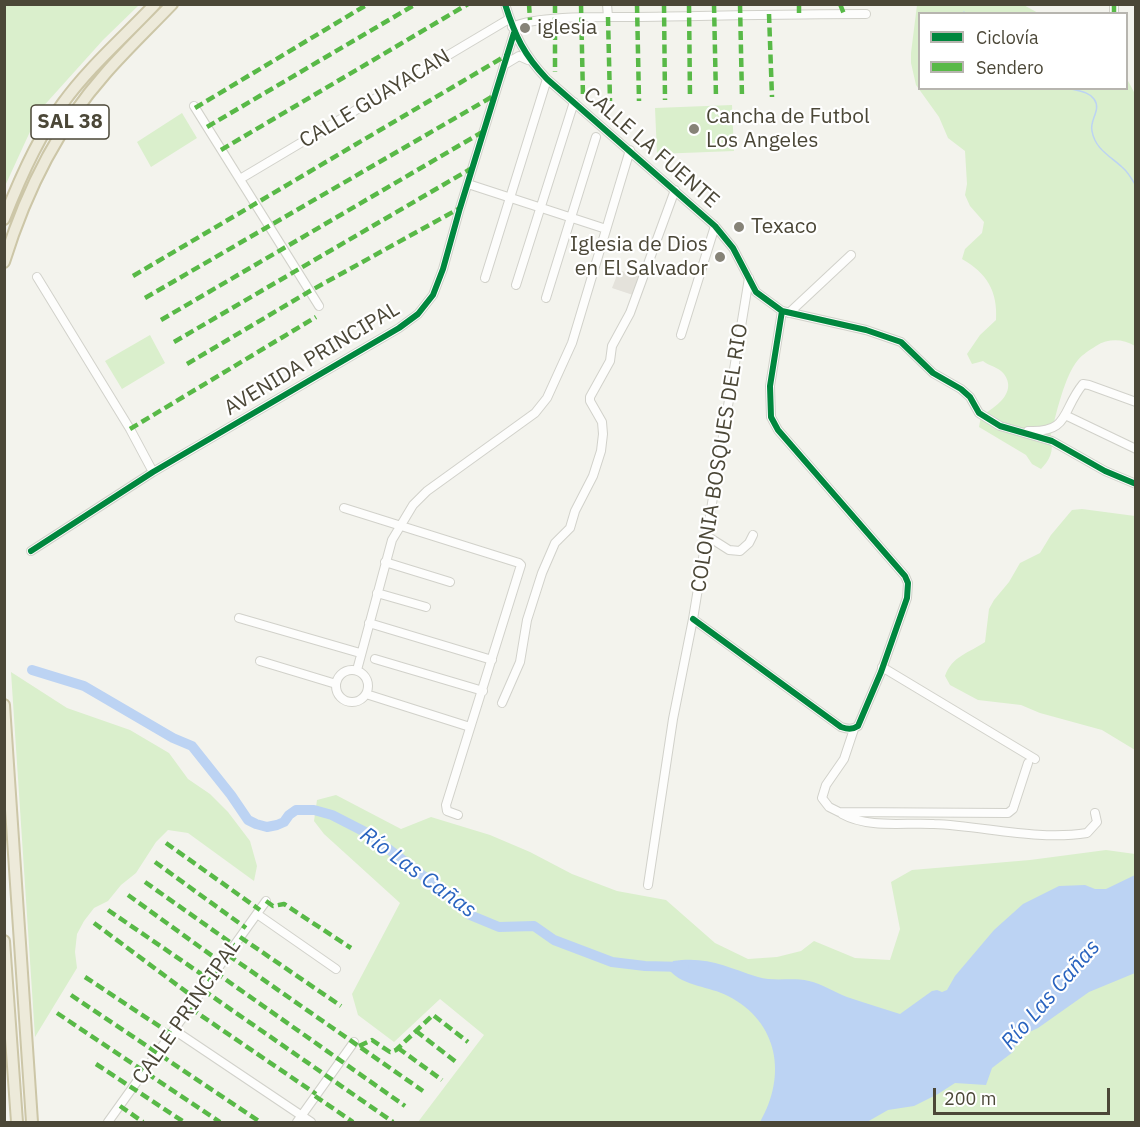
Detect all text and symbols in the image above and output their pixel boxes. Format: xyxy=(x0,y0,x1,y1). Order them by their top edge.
legend xyxy=(918,12,1128,90)
place label: iglesia xyxy=(537,15,597,41)
marker: iglesia xyxy=(518,21,532,35)
text: Ciclovía xyxy=(976,26,1039,49)
street label: CALLE GUAYACAN xyxy=(295,44,455,154)
text: Sendero xyxy=(976,56,1043,79)
street label: CALLE LA FUENTE xyxy=(578,82,724,214)
place label: Cancha de Futbol Los Angeles xyxy=(706,104,870,154)
road number: SAL 38 xyxy=(31,105,109,139)
marker: Cancha de Futbol Los Angeles xyxy=(687,122,701,136)
place label: Texaco xyxy=(751,214,817,240)
marker: Texaco xyxy=(732,220,746,234)
place label: Iglesia de Dios en El Salvador xyxy=(570,232,708,282)
marker: Iglesia de Dios en El Salvador xyxy=(713,250,727,264)
street label: AVENIDA PRINCIPAL xyxy=(220,297,404,421)
street label: COLONIA BOSQUES DEL RIO xyxy=(686,322,754,594)
water label: Río Las Cañas xyxy=(355,822,481,924)
street label: CALLE PRINCIPAL xyxy=(128,935,246,1089)
water label: Río Las Cañas xyxy=(996,935,1106,1055)
scale bar xyxy=(936,1076,1113,1114)
text: 200 m xyxy=(944,1087,996,1110)

